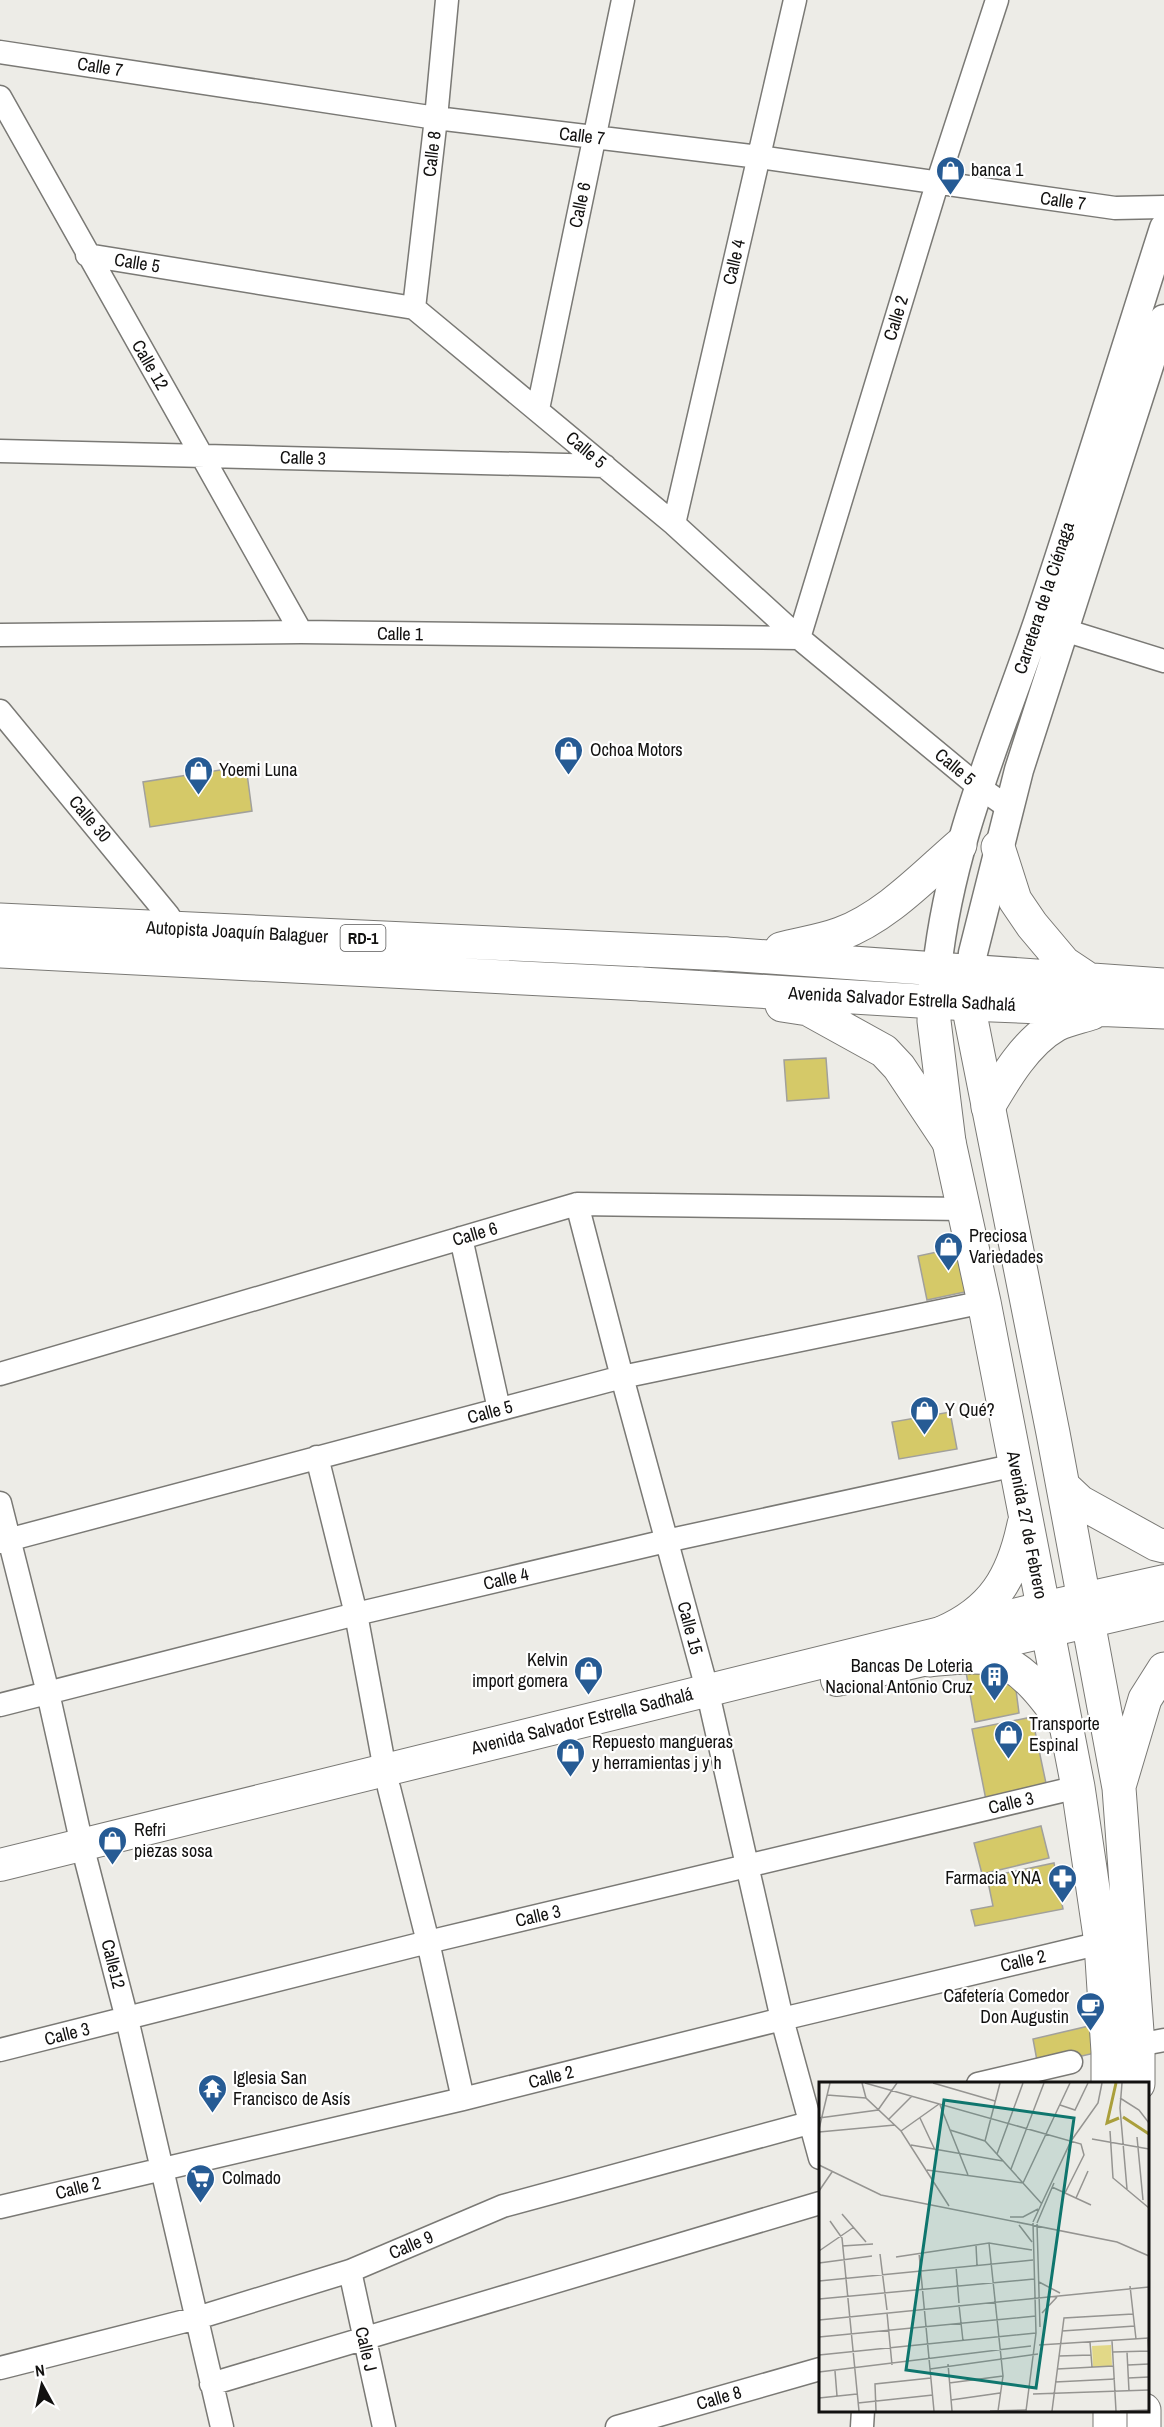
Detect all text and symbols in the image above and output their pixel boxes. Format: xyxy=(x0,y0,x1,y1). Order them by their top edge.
street label: Calle 7 xyxy=(75,51,125,82)
street label: Calle 7 xyxy=(558,120,606,151)
street label: Calle 8 xyxy=(416,130,447,178)
shop icon: banca 1 xyxy=(934,154,966,196)
place label: banca 1 xyxy=(971,157,1024,182)
street label: Calle 6 xyxy=(563,180,597,230)
street label: Calle 7 xyxy=(1039,185,1088,216)
street label: Calle 4 xyxy=(716,237,751,287)
street label: Calle 5 xyxy=(112,247,162,278)
street label: Calle 2 xyxy=(877,292,914,343)
street label: Calle 12 xyxy=(126,335,175,394)
street label: Calle 5 xyxy=(561,425,612,474)
street label: Calle 3 xyxy=(280,444,326,471)
street label: Carretera de la Ciénaga xyxy=(1007,519,1080,677)
street label: Calle 1 xyxy=(377,621,424,646)
shop icon: Ochoa Motors xyxy=(553,734,585,776)
place label: Ochoa Motors xyxy=(590,737,683,762)
street label: Calle 5 xyxy=(930,742,981,791)
shop icon: Yoemi Luna xyxy=(182,754,214,796)
place label: Yoemi Luna xyxy=(219,757,297,782)
street label: Calle 30 xyxy=(63,790,117,847)
street label: Autopista Joaquín Balaguer xyxy=(144,914,329,949)
road number: RD-1 xyxy=(340,925,386,951)
street label: Avenida Salvador Estrella Sadhalá xyxy=(787,980,1016,1017)
street label: Calle 6 xyxy=(449,1215,500,1252)
place label: Preciosa Variedades xyxy=(969,1223,1043,1269)
shop icon: Preciosa Variedades xyxy=(932,1230,964,1272)
street label: Calle 5 xyxy=(464,1393,515,1430)
shop icon: Y Qué? xyxy=(908,1394,940,1436)
place label: Y Qué? xyxy=(945,1397,995,1422)
street label: Avenida 27 de Febrero xyxy=(1001,1448,1054,1601)
street label: Calle 4 xyxy=(481,1561,531,1596)
street label: Calle 15 xyxy=(671,1598,710,1657)
place label: Kelvin import gomera xyxy=(472,1647,568,1693)
place label: Bancas De Loteria Nacional Antonio Cruz xyxy=(825,1653,973,1699)
shop icon: Kelvin import gomera xyxy=(573,1654,605,1696)
building icon: Bancas De Loteria Nacional Antonio Cruz xyxy=(978,1660,1010,1702)
street label: Avenida Salvador Estrella Sadhalá xyxy=(467,1681,695,1760)
place label: Transporte Espinal xyxy=(1029,1711,1100,1757)
shop icon: Transporte Espinal xyxy=(992,1718,1024,1760)
place label: Repuesto mangueras y herramientas j y h xyxy=(592,1729,733,1775)
shop icon: Repuesto mangueras y herramientas j y h xyxy=(555,1736,587,1778)
street label: Calle 3 xyxy=(986,1785,1036,1820)
place label: Refri piezas sosa xyxy=(134,1817,213,1863)
shop icon: Refri piezas sosa xyxy=(97,1824,129,1866)
pharmacy icon: Farmacia YNA xyxy=(1046,1862,1078,1904)
place label: Farmacia YNA xyxy=(945,1865,1041,1890)
street label: Calle 3 xyxy=(513,1898,563,1933)
street label: Calle12 xyxy=(95,1937,132,1991)
street label: Calle 2 xyxy=(998,1943,1048,1978)
place label: Cafetería Comedor Don Augustin xyxy=(943,1983,1069,2029)
cafe icon: Cafetería Comedor Don Augustin xyxy=(1074,1990,1106,2032)
street label: Calle 3 xyxy=(42,2016,92,2051)
street label: Calle 2 xyxy=(526,2059,576,2094)
place label: Iglesia San Francisco de Asís xyxy=(233,2065,350,2111)
temple icon: Iglesia San Francisco de Asís xyxy=(196,2072,228,2114)
inset map xyxy=(819,2082,1149,2412)
supermarket icon: Colmado xyxy=(185,2162,217,2204)
place label: Colmado xyxy=(222,2165,281,2190)
street label: Calle 2 xyxy=(53,2170,103,2205)
street label: Calle 9 xyxy=(385,2224,437,2265)
street label: Calle J xyxy=(349,2324,384,2374)
north arrow xyxy=(12,2355,72,2415)
text: N xyxy=(34,2359,46,2382)
street label: Calle 8 xyxy=(693,2379,744,2416)

